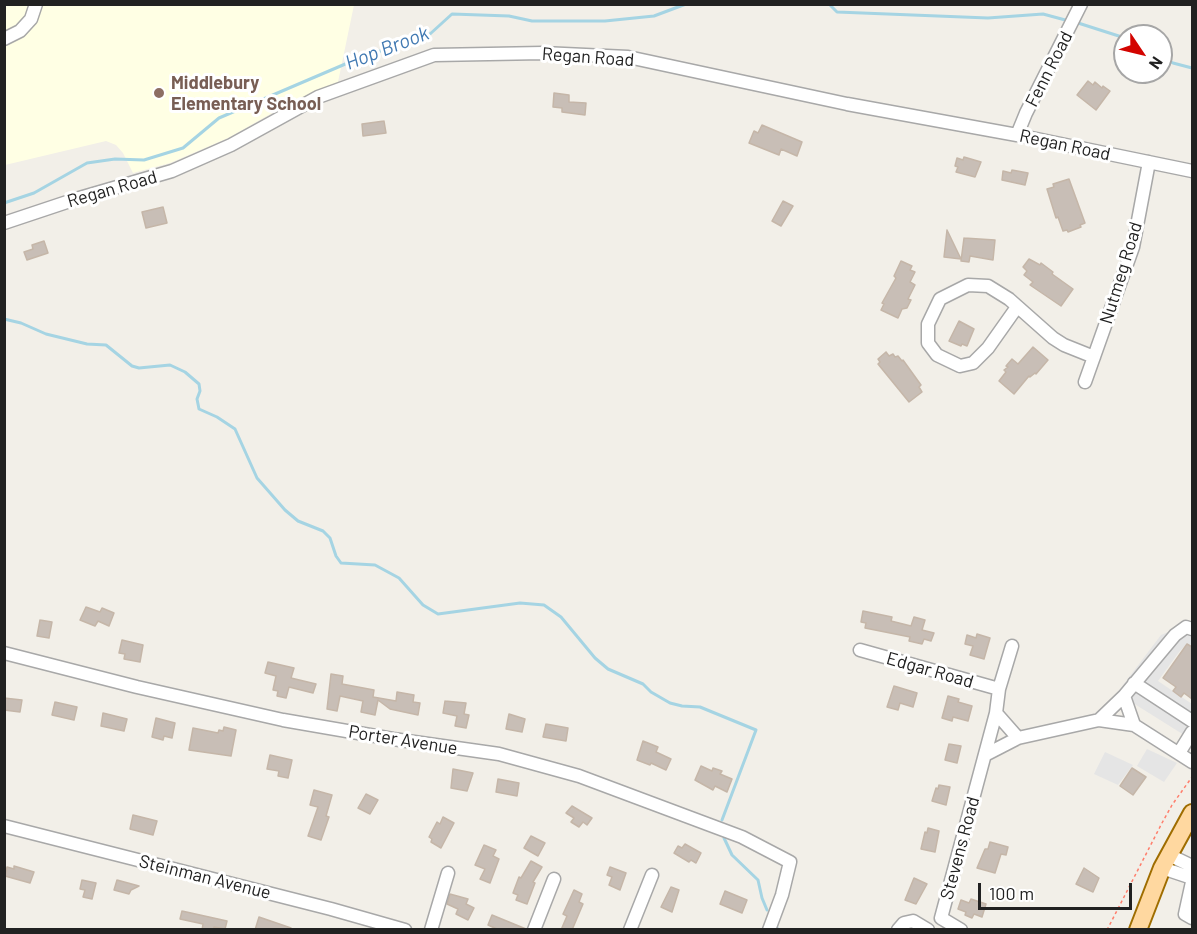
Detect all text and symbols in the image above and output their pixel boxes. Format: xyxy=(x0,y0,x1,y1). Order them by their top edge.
water label: Hop Brook xyxy=(342,21,432,75)
north arrow xyxy=(1113,24,1173,84)
street label: Fenn Road xyxy=(1021,28,1077,110)
street label: Regan Road xyxy=(541,43,635,71)
text: N xyxy=(1146,54,1167,73)
place label: Middlebury Elementary School xyxy=(171,72,321,115)
marker: Middlebury Elementary School xyxy=(152,86,166,100)
street label: Regan Road xyxy=(1018,125,1112,165)
street label: Regan Road xyxy=(65,166,159,212)
street label: Nutmeg Road xyxy=(1095,219,1147,327)
street label: Edgar Road xyxy=(884,647,976,693)
street label: Porter Avenue xyxy=(347,721,459,759)
street label: Stevens Road xyxy=(936,794,984,902)
street label: Steinman Avenue xyxy=(137,850,273,904)
scale bar xyxy=(981,871,1136,909)
text: 100 m xyxy=(989,882,1034,904)

